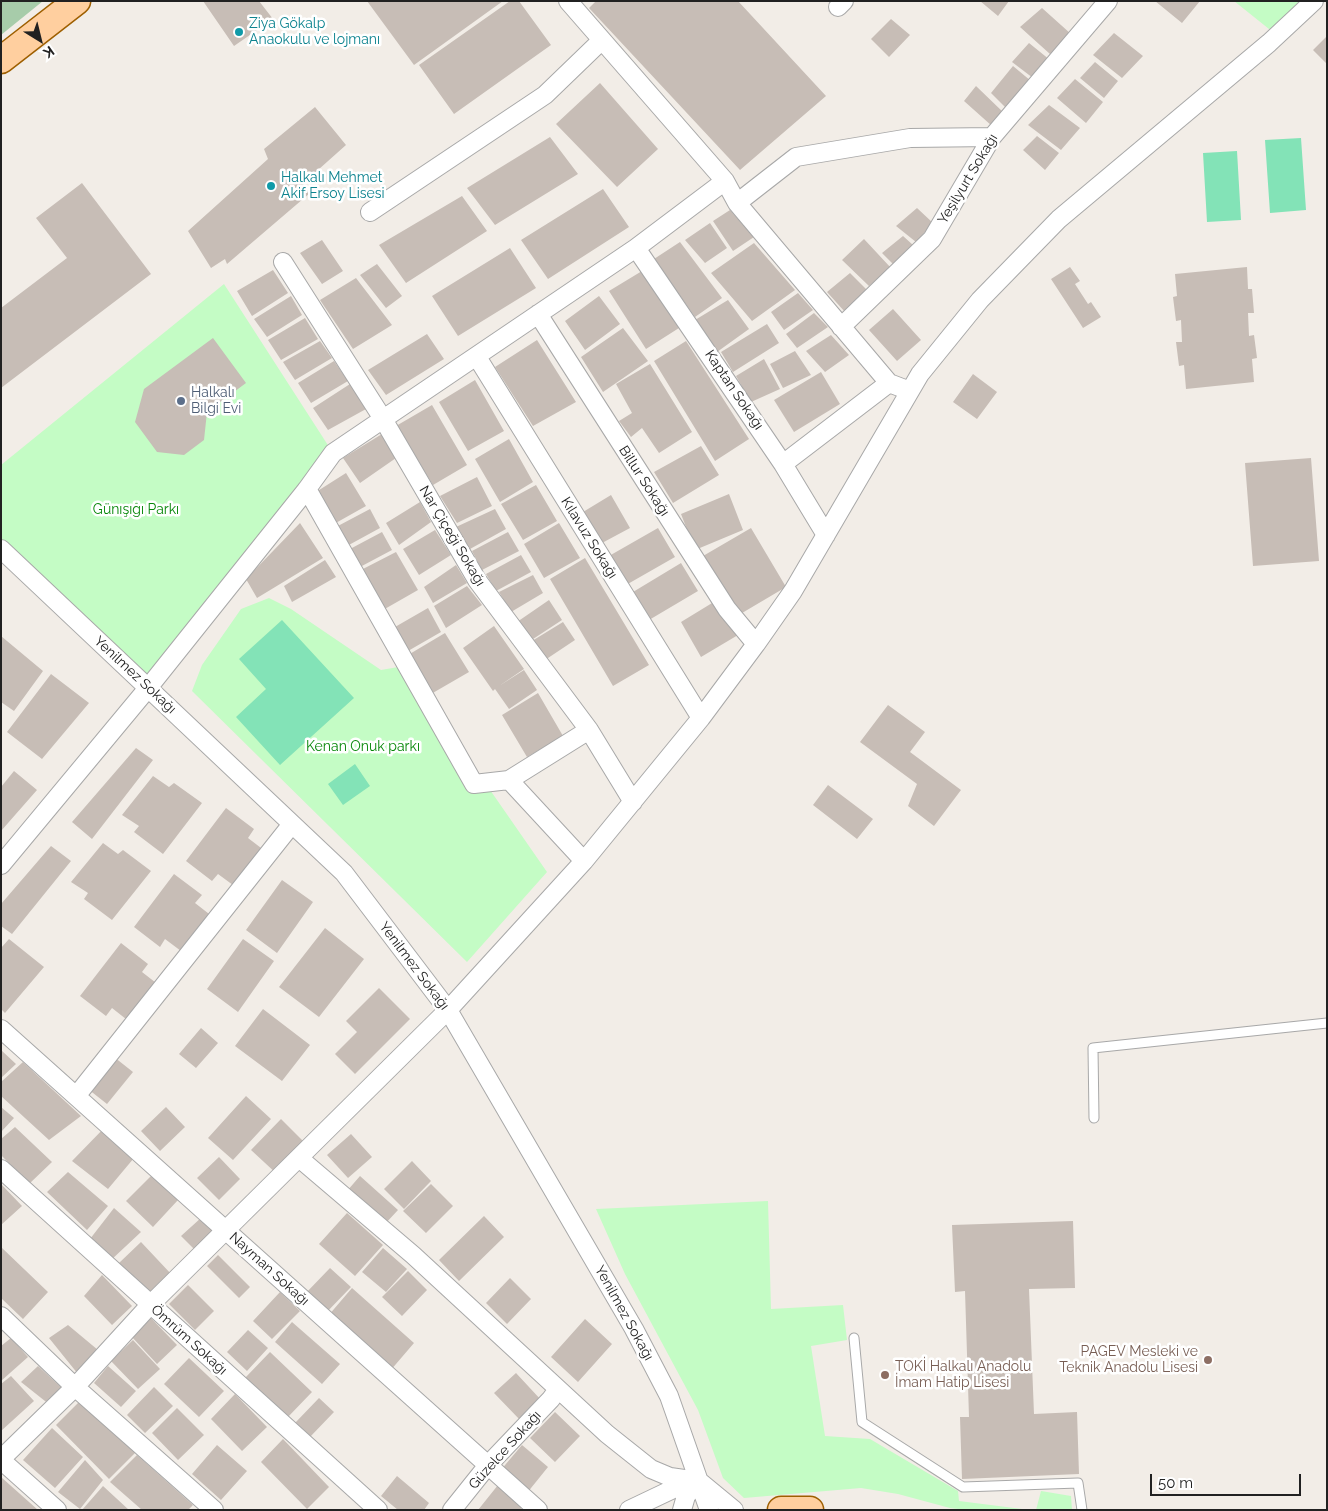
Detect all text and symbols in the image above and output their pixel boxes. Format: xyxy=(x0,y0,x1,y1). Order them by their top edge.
north arrow xyxy=(15,15,65,65)
place label: Ziya Gökalp Anaokulu ve lojmanı xyxy=(249,16,380,48)
marker: Ziya Gökalp Anaokulu ve lojmanı xyxy=(233,26,245,38)
text: K xyxy=(40,43,57,61)
street label: Yeşilyurt Sokağı xyxy=(935,131,1001,227)
place label: Halkalı Mehmet Akif Ersoy Lisesi xyxy=(281,170,384,202)
marker: Halkalı Mehmet Akif Ersoy Lisesi xyxy=(265,180,277,192)
street label: Kaptan Sokağı xyxy=(701,347,767,433)
place label: Halkalı Bilgi Evi xyxy=(191,385,241,418)
marker: Halkalı Bilgi Evi xyxy=(175,395,187,407)
street label: Billur Sokağı xyxy=(615,443,673,519)
street label: Nar Çiçeği Sokağı xyxy=(415,483,489,589)
street label: Kılavuz Sokağı xyxy=(557,494,621,582)
park label: Günışığı Parkı xyxy=(93,502,179,518)
street label: Yenilmez Sokağı xyxy=(90,633,180,717)
park label: Kenan Onuk parkı xyxy=(306,739,420,755)
street label: Yenilmez Sokağı xyxy=(375,919,453,1013)
street label: Nayman Sokağı xyxy=(226,1229,312,1309)
street label: Yenilmez Sokağı xyxy=(591,1263,657,1363)
street label: Ömrüm Sokağı xyxy=(148,1301,230,1379)
place label: PAGEV Mesleki ve Teknik Anadolu Lisesi xyxy=(1059,1344,1198,1376)
marker: PAGEV Mesleki ve Teknik Anadolu Lisesi xyxy=(1202,1354,1214,1366)
place label: TOKİ Halkalı Anadolu İmam Hatip Lisesi xyxy=(895,1359,1031,1391)
marker: TOKİ Halkalı Anadolu İmam Hatip Lisesi xyxy=(879,1369,891,1381)
street label: Güzelce Sokağı xyxy=(465,1407,545,1493)
scale bar xyxy=(1153,1464,1304,1496)
text: 50 m xyxy=(1158,1474,1193,1492)

